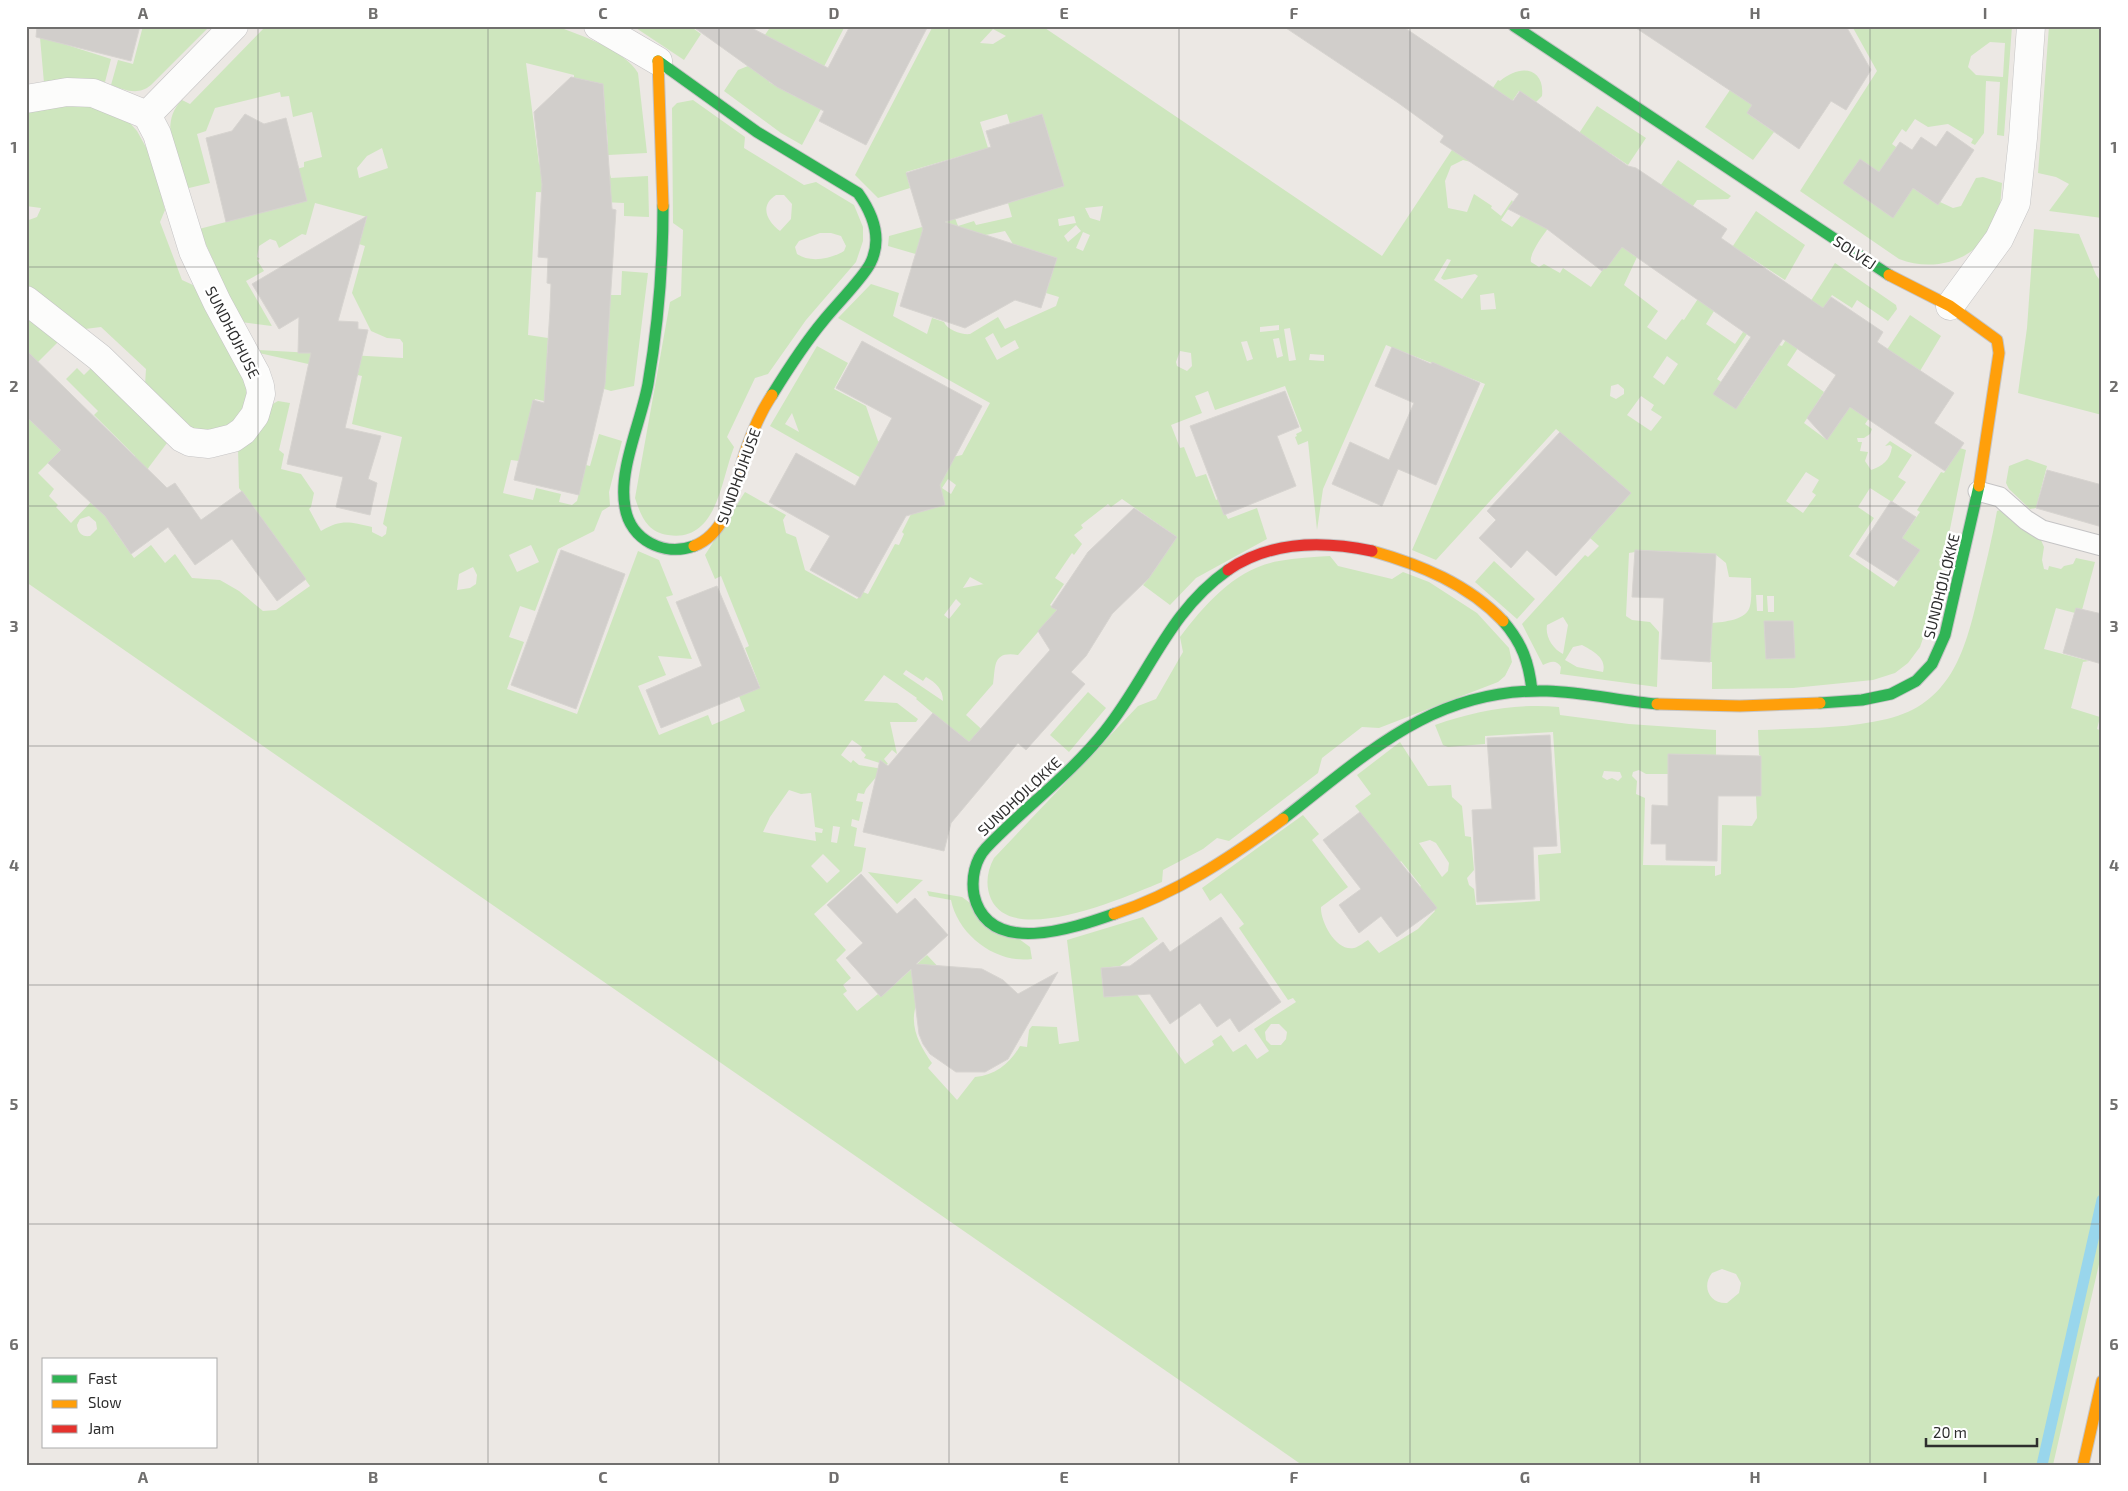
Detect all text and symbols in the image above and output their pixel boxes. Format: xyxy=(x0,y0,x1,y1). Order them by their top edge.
text: A xyxy=(138,3,149,22)
text: B xyxy=(368,3,378,22)
text: C xyxy=(598,3,608,22)
text: D xyxy=(829,3,840,22)
text: E xyxy=(1059,3,1069,22)
text: F xyxy=(1290,3,1299,22)
text: G xyxy=(1520,3,1530,22)
text: H xyxy=(1749,3,1761,22)
text: I xyxy=(1983,3,1987,22)
text: 1 xyxy=(11,137,17,156)
text: 1 xyxy=(2111,137,2117,156)
street label: SOLVEJ xyxy=(1830,231,1880,273)
street label: SUNDHØJHUSE xyxy=(202,283,264,381)
text: 2 xyxy=(9,376,19,395)
text: 2 xyxy=(2109,376,2119,395)
street label: SUNDHØJHUSE xyxy=(712,426,764,526)
street label: SUNDHØJLØKKE xyxy=(1919,532,1963,640)
text: 3 xyxy=(9,616,19,635)
text: 3 xyxy=(2109,616,2119,635)
street label: SUNDHØJLØKKE xyxy=(973,753,1065,839)
text: 4 xyxy=(9,855,19,874)
text: 4 xyxy=(2109,855,2119,874)
text: 5 xyxy=(10,1094,19,1113)
text: 5 xyxy=(2110,1094,2119,1113)
text: 6 xyxy=(9,1334,19,1353)
text: 6 xyxy=(2109,1334,2119,1353)
legend xyxy=(42,1358,218,1448)
text: Fast xyxy=(88,1369,118,1387)
text: Slow xyxy=(88,1393,122,1411)
scale bar xyxy=(1926,1416,2037,1448)
text: Jam xyxy=(88,1419,114,1437)
text: 20 m xyxy=(1933,1423,1967,1441)
text: A xyxy=(138,1467,149,1486)
text: B xyxy=(368,1467,378,1486)
text: C xyxy=(598,1467,608,1486)
text: D xyxy=(829,1467,840,1486)
text: E xyxy=(1059,1467,1069,1486)
text: F xyxy=(1290,1467,1299,1486)
text: G xyxy=(1520,1467,1530,1486)
text: H xyxy=(1749,1467,1761,1486)
text: I xyxy=(1983,1467,1987,1486)

